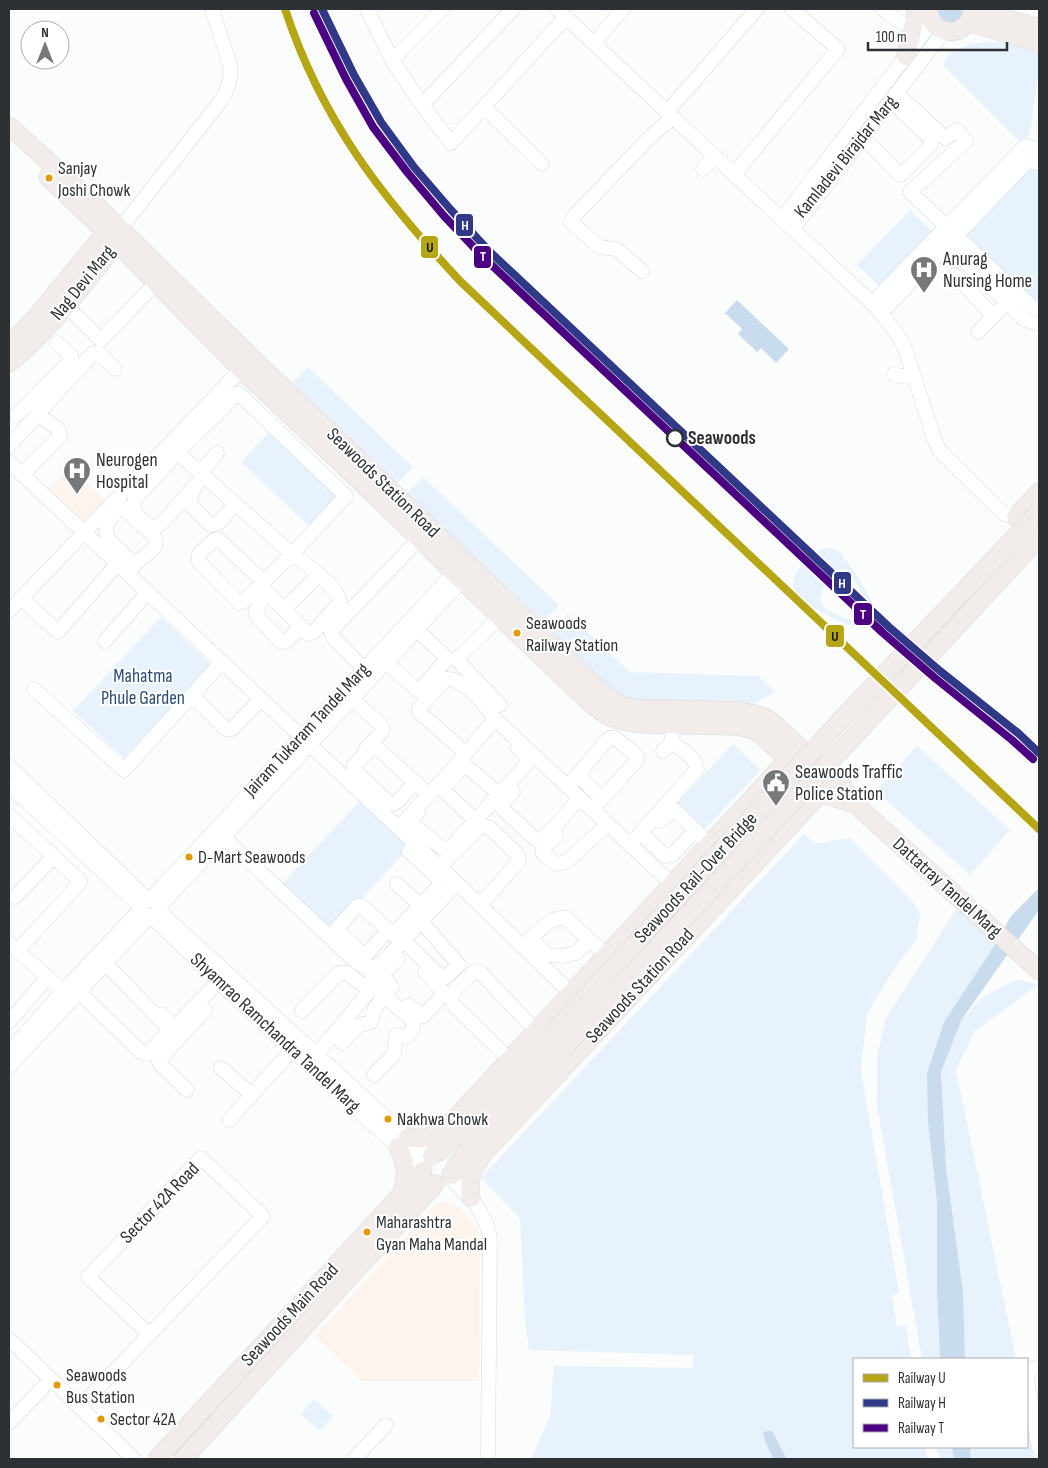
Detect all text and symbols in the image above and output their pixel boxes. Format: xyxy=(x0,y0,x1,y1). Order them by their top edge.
north arrow xyxy=(20,20,70,70)
scale bar xyxy=(868,20,1007,52)
text: N xyxy=(41,24,49,41)
text: 100 m xyxy=(876,28,907,47)
street label: Kamladevi Birajdar Marg xyxy=(790,91,903,223)
place label: Sanjay Joshi Chowk xyxy=(57,158,130,201)
marker: Sanjay Joshi Chowk xyxy=(44,173,54,183)
line badge: H xyxy=(455,213,474,237)
text: H xyxy=(461,217,469,234)
line badge: U xyxy=(420,235,439,259)
text: U xyxy=(426,239,434,256)
street label: Nag Devi Marg xyxy=(46,241,120,325)
line badge: T xyxy=(473,245,492,269)
text: T xyxy=(480,248,486,265)
place label: Anurag Nursing Home xyxy=(942,248,1032,293)
hospital icon: Anurag Nursing Home xyxy=(909,255,939,294)
street label: Seawoods Station Road xyxy=(322,423,444,543)
place label: Seawoods xyxy=(688,427,756,450)
marker: Seawoods xyxy=(666,429,684,447)
place label: Neurogen Hospital xyxy=(96,449,158,494)
hospital icon: Neurogen Hospital xyxy=(62,456,92,495)
line badge: H xyxy=(833,571,852,595)
text: H xyxy=(838,575,846,592)
line badge: T xyxy=(853,602,873,626)
text: T xyxy=(860,606,866,623)
place label: Seawoods Railway Station xyxy=(526,613,618,656)
line badge: U xyxy=(825,624,845,648)
marker: Seawoods Railway Station xyxy=(512,628,522,638)
text: U xyxy=(831,628,839,645)
street label: Jairam Tukaram Tandel Marg xyxy=(239,658,375,802)
park label: Mahatma Phule Garden xyxy=(101,665,185,710)
place label: Seawoods Traffic Police Station xyxy=(795,761,903,806)
public building icon: Seawoods Traffic Police Station xyxy=(761,768,791,807)
street label: Seawoods Rail-Over Bridge xyxy=(630,808,762,948)
street label: Dattatray Tandel Marg xyxy=(888,833,1007,943)
place label: D-Mart Seawoods xyxy=(198,847,306,868)
marker: D-Mart Seawoods xyxy=(184,852,194,862)
street label: Seawoods Station Road xyxy=(581,924,699,1048)
street label: Shyamrao Ramchandra Tandel Marg xyxy=(185,948,365,1118)
place label: Nakhwa Chowk xyxy=(397,1109,488,1130)
marker: Nakhwa Chowk xyxy=(383,1114,393,1124)
street label: Sector 42A Road xyxy=(116,1158,204,1248)
place label: Maharashtra Gyan Maha Mandal xyxy=(376,1212,487,1255)
marker: Maharashtra Gyan Maha Mandal xyxy=(362,1227,372,1237)
street label: Seawoods Main Road xyxy=(237,1259,343,1371)
legend xyxy=(853,1358,1028,1448)
place label: Seawoods Bus Station xyxy=(66,1365,135,1408)
text: Railway U xyxy=(898,1369,946,1388)
marker: Seawoods Bus Station xyxy=(52,1380,62,1390)
text: Railway H xyxy=(898,1394,946,1413)
place label: Sector 42A xyxy=(110,1409,176,1430)
marker: Sector 42A xyxy=(96,1414,106,1424)
text: Railway T xyxy=(898,1419,944,1438)

